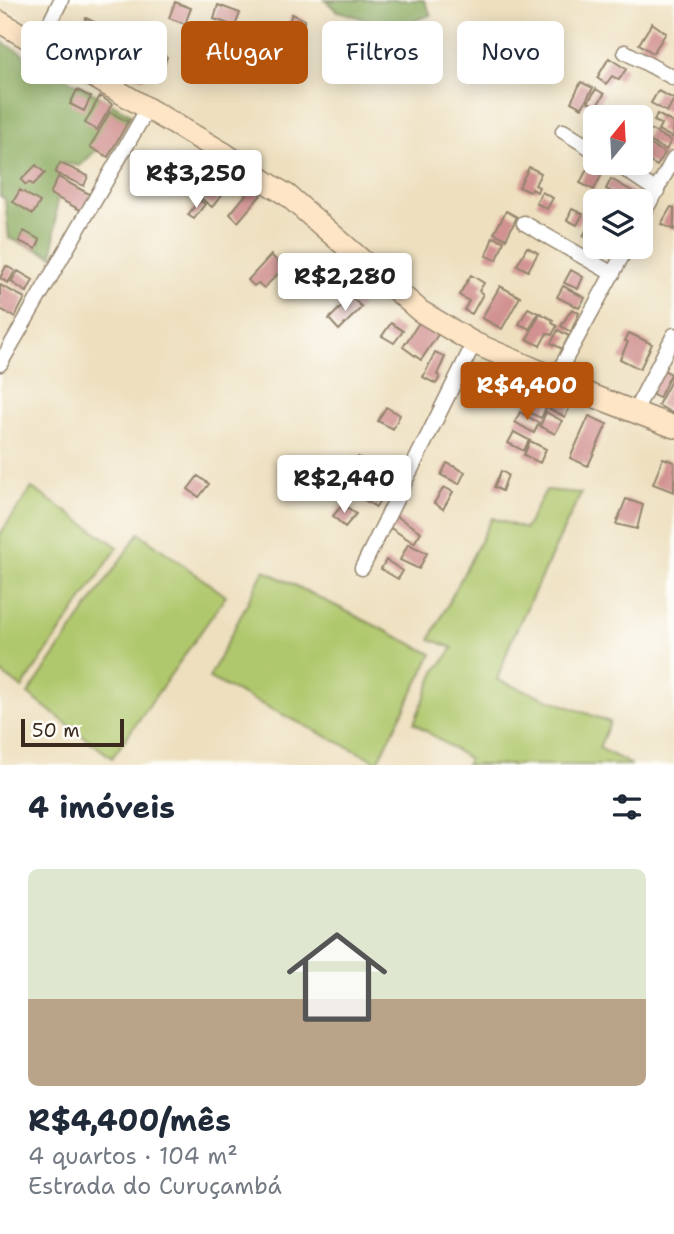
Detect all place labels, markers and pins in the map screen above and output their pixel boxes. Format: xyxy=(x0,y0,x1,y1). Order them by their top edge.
pin: R$3,250 xyxy=(131,150,261,210)
pin: R$2,280 xyxy=(280,254,410,313)
pin: R$4,400 xyxy=(462,362,592,422)
pin: R$2,440 xyxy=(279,456,409,515)

